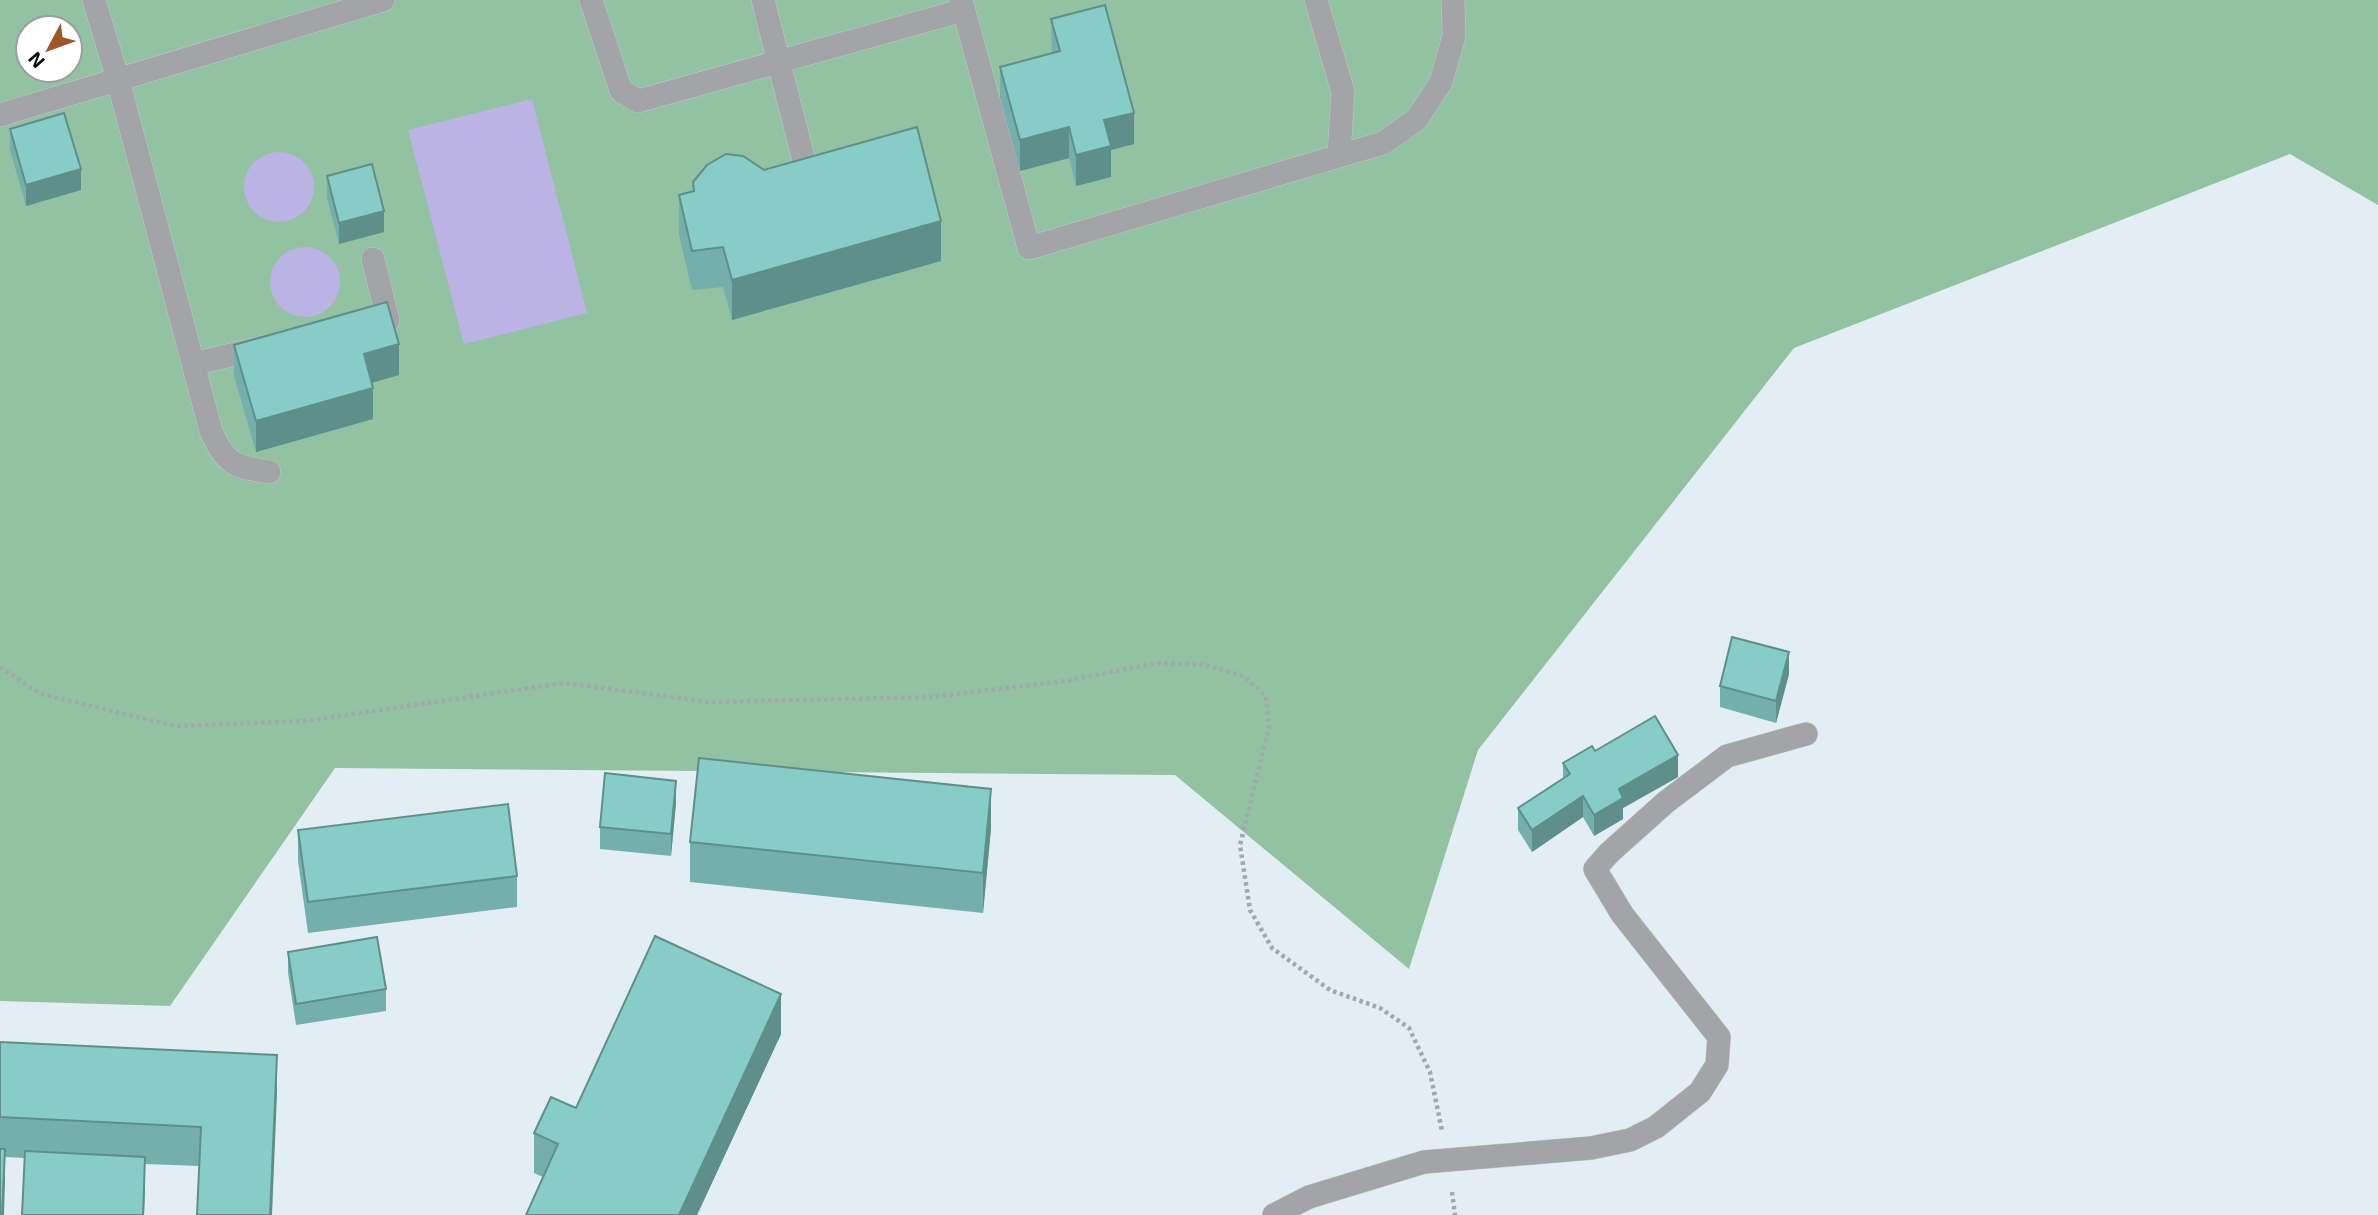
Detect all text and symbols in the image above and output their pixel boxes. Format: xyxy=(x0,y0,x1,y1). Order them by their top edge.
north arrow xyxy=(14,14,84,84)
text: N xyxy=(23,48,49,73)

